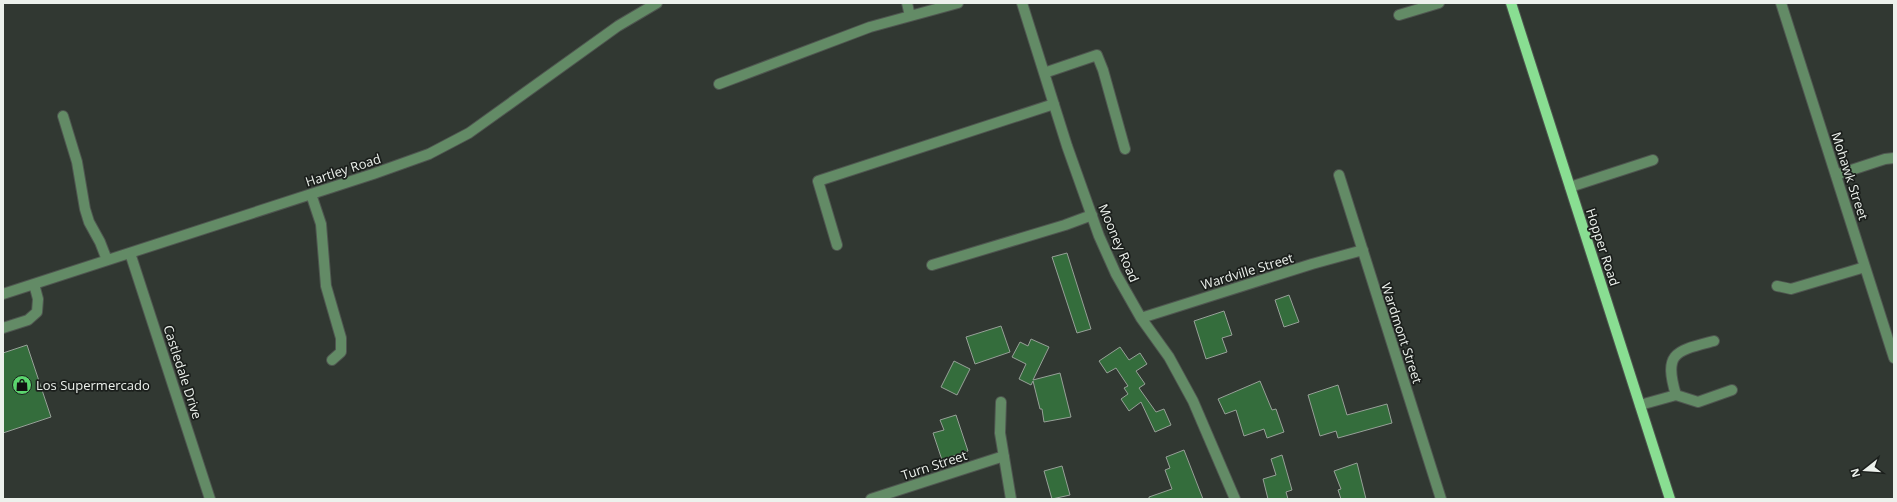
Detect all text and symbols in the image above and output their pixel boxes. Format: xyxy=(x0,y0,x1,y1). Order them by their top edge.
street label: Mohawk Street xyxy=(1827,130,1873,223)
street label: Hartley Road xyxy=(303,149,383,191)
street label: Mooney Road xyxy=(1094,201,1144,285)
street label: Hopper Road xyxy=(1582,206,1624,288)
street label: Wardville Street xyxy=(1199,248,1296,294)
street label: Wardmont Street xyxy=(1377,280,1427,386)
street label: Castledale Drive xyxy=(159,323,207,421)
shop icon: Los Supermercado xyxy=(11,374,33,396)
place label: Los Supermercado xyxy=(36,376,150,394)
street label: Turn Street xyxy=(899,446,970,484)
north arrow xyxy=(1845,450,1885,490)
text: N xyxy=(1846,467,1863,480)

